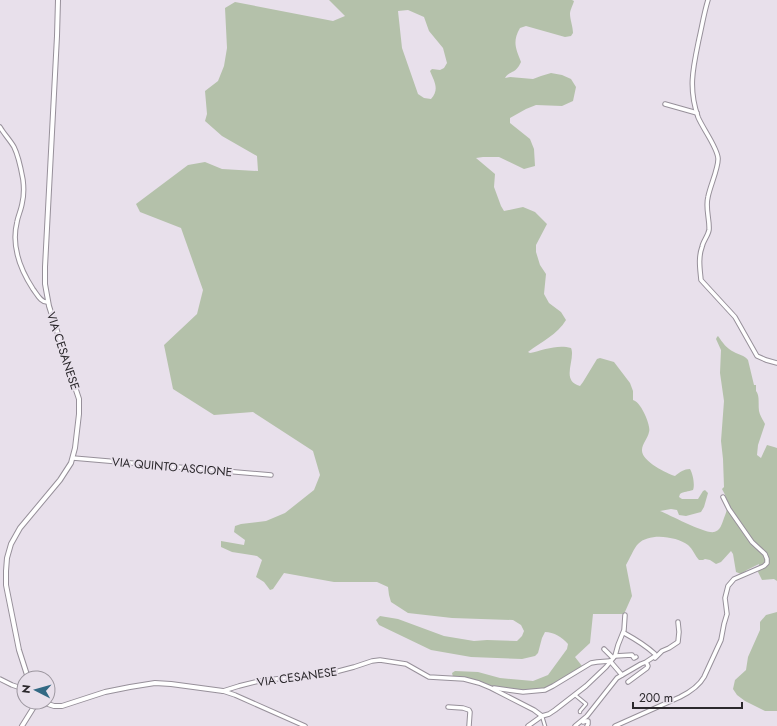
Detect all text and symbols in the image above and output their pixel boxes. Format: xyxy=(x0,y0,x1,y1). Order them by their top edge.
street label: VIA CESANESE xyxy=(42,310,84,392)
street label: VIA QUINTO ASCIONE xyxy=(111,453,233,481)
street label: VIA CESANESE xyxy=(256,662,338,692)
north arrow xyxy=(16,670,56,710)
text: N xyxy=(18,684,34,694)
scale bar xyxy=(633,684,742,710)
text: 200 m xyxy=(639,689,673,707)

